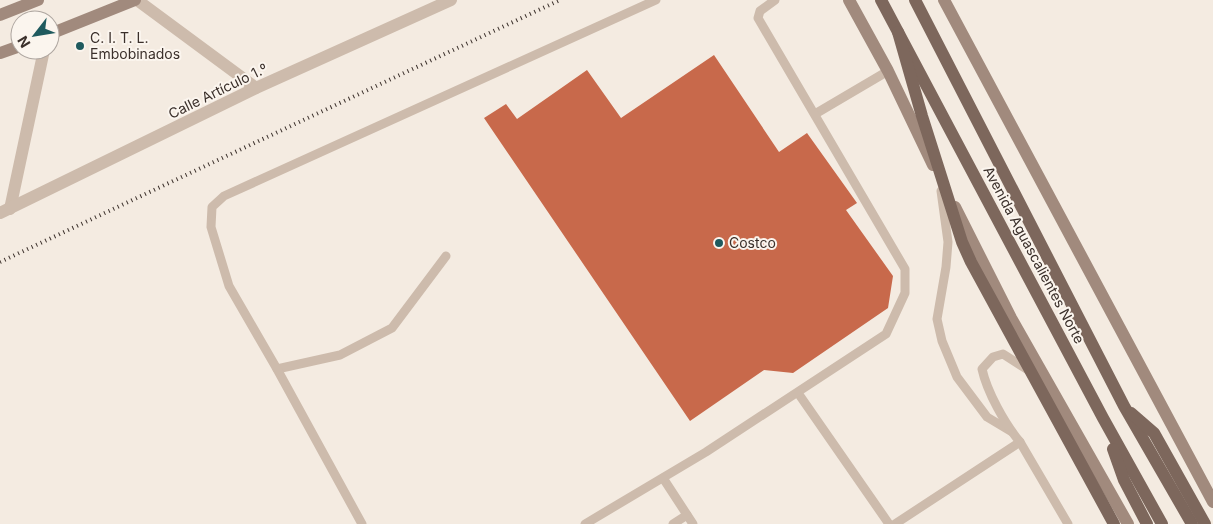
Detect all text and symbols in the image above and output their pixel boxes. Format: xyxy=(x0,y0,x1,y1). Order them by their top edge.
north arrow xyxy=(10,10,60,60)
place label: C. I. T. L. Embobinados xyxy=(90,29,180,62)
text: N xyxy=(13,33,33,51)
marker: C. I. T. L. Embobinados xyxy=(74,40,86,52)
street label: Calle Artículo 1.º xyxy=(165,59,270,122)
street label: Avenida Aguascalientes Norte xyxy=(980,163,1089,346)
place label: Costco xyxy=(729,234,776,251)
marker: Costco xyxy=(713,237,725,249)

